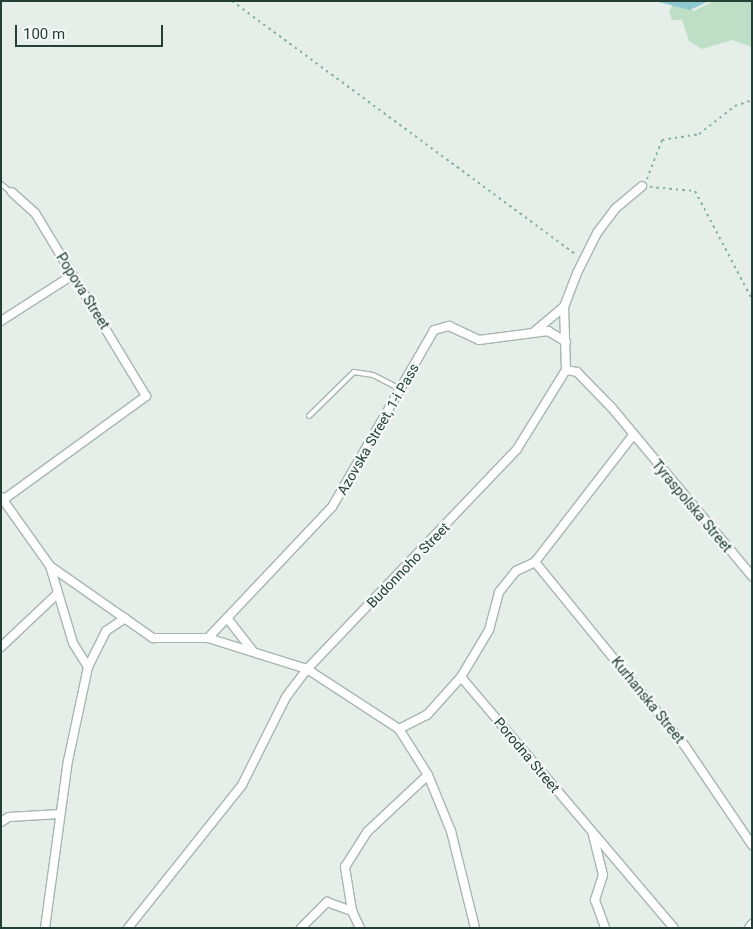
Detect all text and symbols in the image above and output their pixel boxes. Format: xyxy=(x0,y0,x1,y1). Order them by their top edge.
scale bar xyxy=(18,15,165,47)
text: 100 m xyxy=(23,25,65,43)
street label: Popova Street xyxy=(53,250,113,332)
street label: Azovska Street, 1-i Pass xyxy=(334,360,422,498)
street label: Tyraspolska Street xyxy=(648,456,736,556)
street label: Budonnoho Street xyxy=(363,519,453,611)
street label: Kurhanska Street xyxy=(608,653,688,747)
street label: Porodna Street xyxy=(491,714,563,796)

